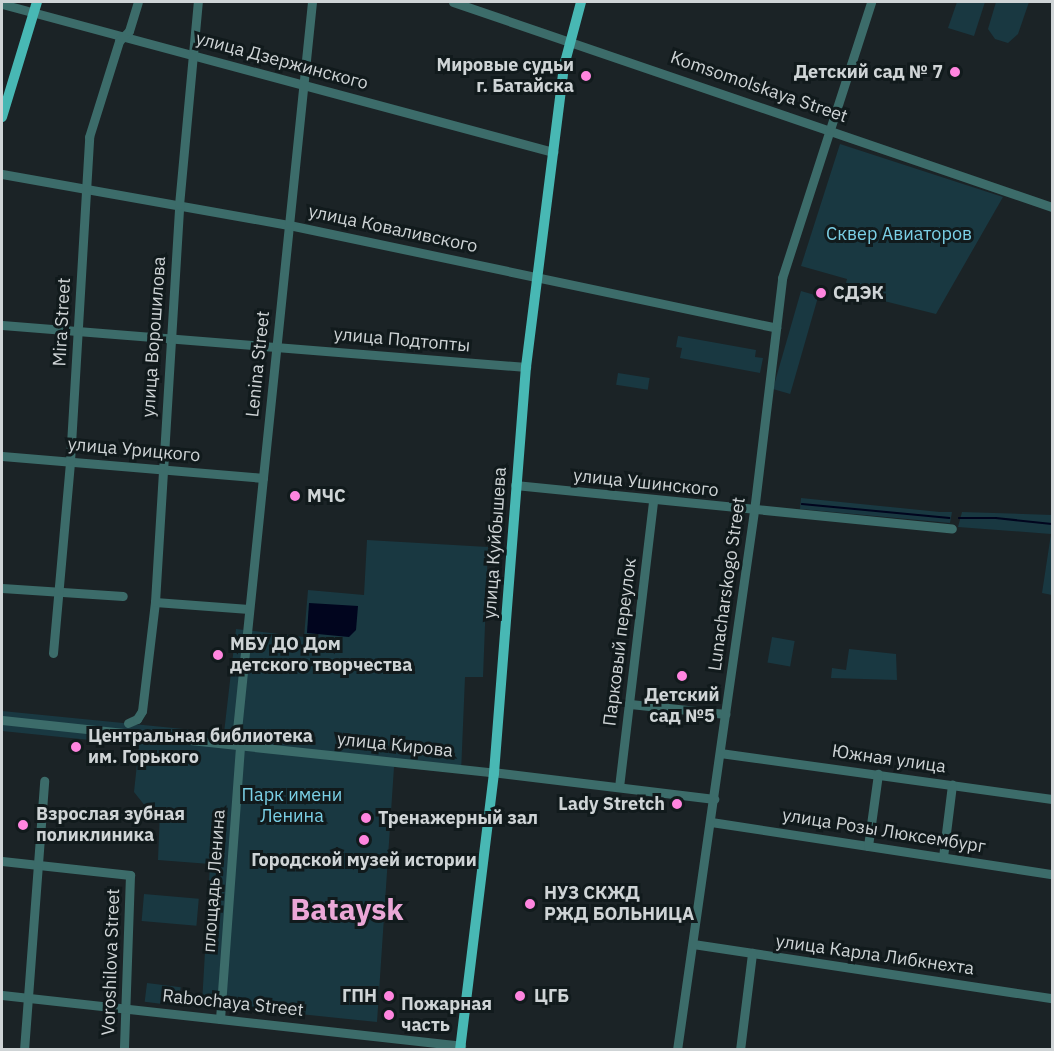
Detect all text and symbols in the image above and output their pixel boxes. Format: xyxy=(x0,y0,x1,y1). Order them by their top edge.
street label: улица Дзержинского xyxy=(193,28,371,94)
street label: Komsomolskaya Street xyxy=(668,47,850,127)
place label: Мировые судьи г. Батайска xyxy=(436,55,574,98)
place label: Детский сад № 7 xyxy=(794,61,943,83)
marker: Детский сад № 7 xyxy=(948,65,962,79)
marker: Мировые судьи г. Батайска xyxy=(579,69,593,83)
street label: улица Коваливского xyxy=(306,201,480,257)
park label: Сквер Авиаторов xyxy=(826,223,972,245)
street label: улица Ворошилова xyxy=(138,256,170,418)
street label: Mira Street xyxy=(49,277,75,367)
place label: СДЭК xyxy=(833,282,884,304)
marker: СДЭК xyxy=(814,286,828,300)
street label: Lenina Street xyxy=(242,310,274,418)
street label: улица Подтопты xyxy=(333,323,471,357)
street label: улица Урицкого xyxy=(67,433,201,467)
street label: улица Ушинского xyxy=(572,465,720,501)
street label: улица Куйбышева xyxy=(479,466,511,620)
place label: МЧС xyxy=(307,485,346,507)
marker: МЧС xyxy=(288,489,302,503)
street label: Lunacharskogo Street xyxy=(704,496,750,672)
street label: Парковый переулок xyxy=(599,557,641,727)
place label: МБУ ДО Дом детского творчества xyxy=(230,634,412,676)
marker: МБУ ДО Дом детского творчества xyxy=(211,648,225,662)
marker: Детский сад №5 xyxy=(675,669,689,683)
place label: Детский сад №5 xyxy=(644,685,720,728)
place label: Центральная библиотека им. Горького xyxy=(88,726,313,768)
street label: улица Кирова xyxy=(336,728,454,762)
marker: Центральная библиотека им. Горького xyxy=(69,740,83,754)
street label: Южная улица xyxy=(831,740,947,778)
park label: Парк имени Ленина xyxy=(242,785,342,828)
place label: Lady Stretch xyxy=(558,793,665,815)
marker: Lady Stretch xyxy=(670,797,684,811)
place label: Взрослая зубная поликлиника xyxy=(36,804,185,846)
street label: улица Розы Люксембург xyxy=(781,804,987,858)
place label: Тренажерный зал xyxy=(378,807,538,829)
street label: площадь Ленина xyxy=(198,809,230,953)
marker: Тренажерный зал xyxy=(359,811,373,825)
marker: Взрослая зубная поликлиника xyxy=(14,816,32,834)
marker: Городской музей истории xyxy=(357,833,371,847)
place label: Городской музей истории xyxy=(251,849,477,871)
place label: НУЗ СКЖД РЖД БОЛЬНИЦА xyxy=(544,883,694,926)
street label: Voroshilova Street xyxy=(98,888,124,1036)
district label: Bataysk xyxy=(290,891,404,927)
marker: НУЗ СКЖД РЖД БОЛЬНИЦА xyxy=(521,895,539,913)
street label: улица Карла Либкнехта xyxy=(774,930,976,980)
street label: Rabochaya Street xyxy=(161,985,305,1021)
place label: ГПН xyxy=(342,985,377,1007)
place label: ЦГБ xyxy=(534,985,569,1007)
marker: ЦГБ xyxy=(511,987,529,1005)
marker: ГПН xyxy=(382,989,396,1003)
place label: Пожарная часть xyxy=(401,994,492,1036)
marker: Пожарная часть xyxy=(382,1008,396,1022)

